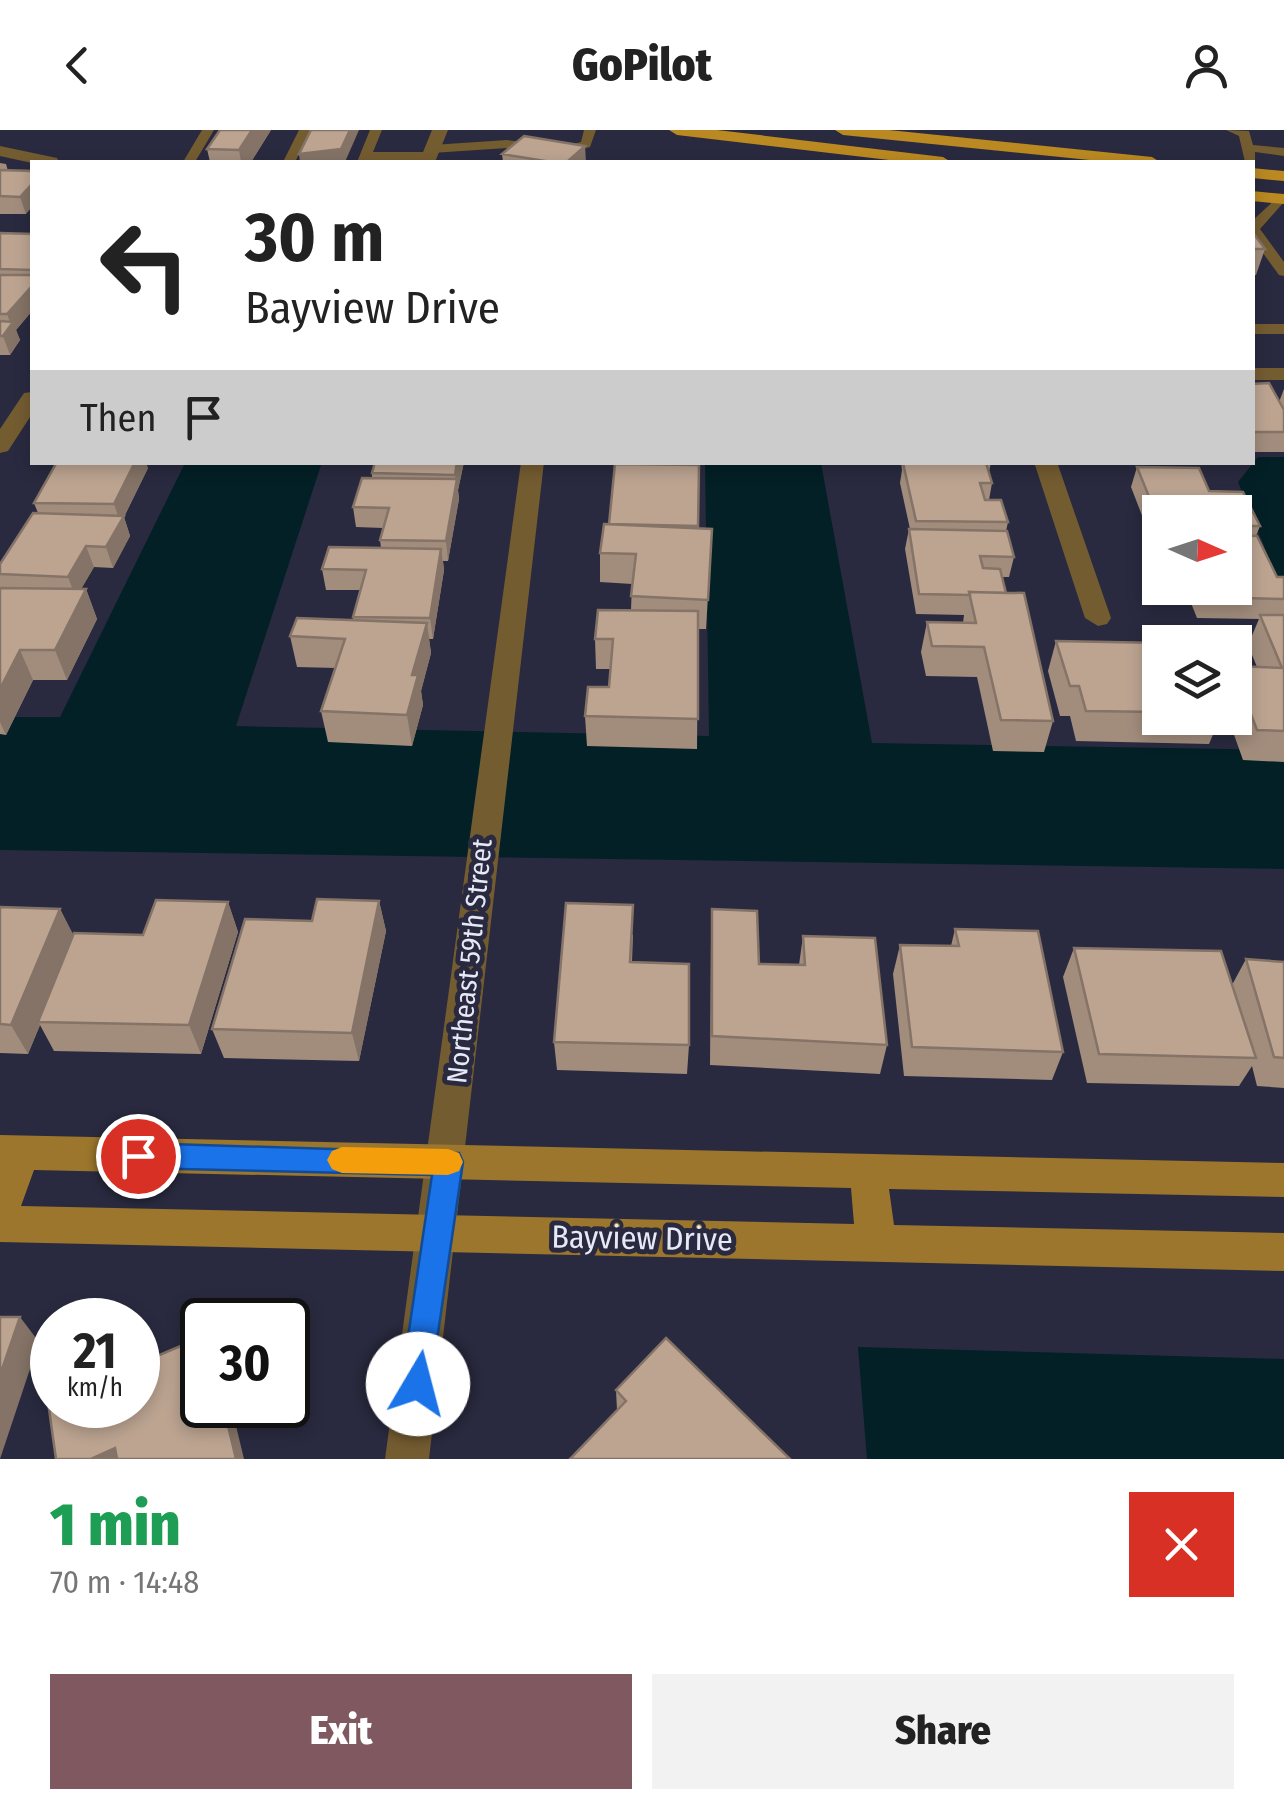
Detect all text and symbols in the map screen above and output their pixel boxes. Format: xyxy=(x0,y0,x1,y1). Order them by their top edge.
icon: back xyxy=(50,38,105,93)
text: GoPilot xyxy=(572,38,712,92)
icon: person xyxy=(1179,38,1234,93)
text: 30 m xyxy=(245,196,384,280)
icon: left xyxy=(80,200,210,330)
text: Bayview Drive xyxy=(245,281,500,335)
icon: arrive xyxy=(176,390,231,445)
text: Then xyxy=(80,395,156,441)
north arrow xyxy=(1142,495,1252,605)
map controls xyxy=(1142,495,1252,735)
button: layers xyxy=(1142,625,1252,735)
street label: Northeast 59th Street xyxy=(440,836,499,1085)
pin xyxy=(96,1114,181,1199)
icon: arrive xyxy=(111,1129,166,1184)
street label: Bayview Drive xyxy=(551,1217,733,1259)
speed limit sign: 30 xyxy=(180,1298,310,1428)
text: 21 xyxy=(73,1321,117,1381)
position arrow xyxy=(366,1332,470,1436)
text: km/h xyxy=(67,1373,123,1403)
text: 1 min xyxy=(50,1489,181,1561)
button: close xyxy=(1129,1492,1234,1597)
text: 70 m · 14:48 xyxy=(50,1563,199,1601)
button: Exit xyxy=(50,1674,632,1789)
button: Share xyxy=(652,1674,1234,1789)

